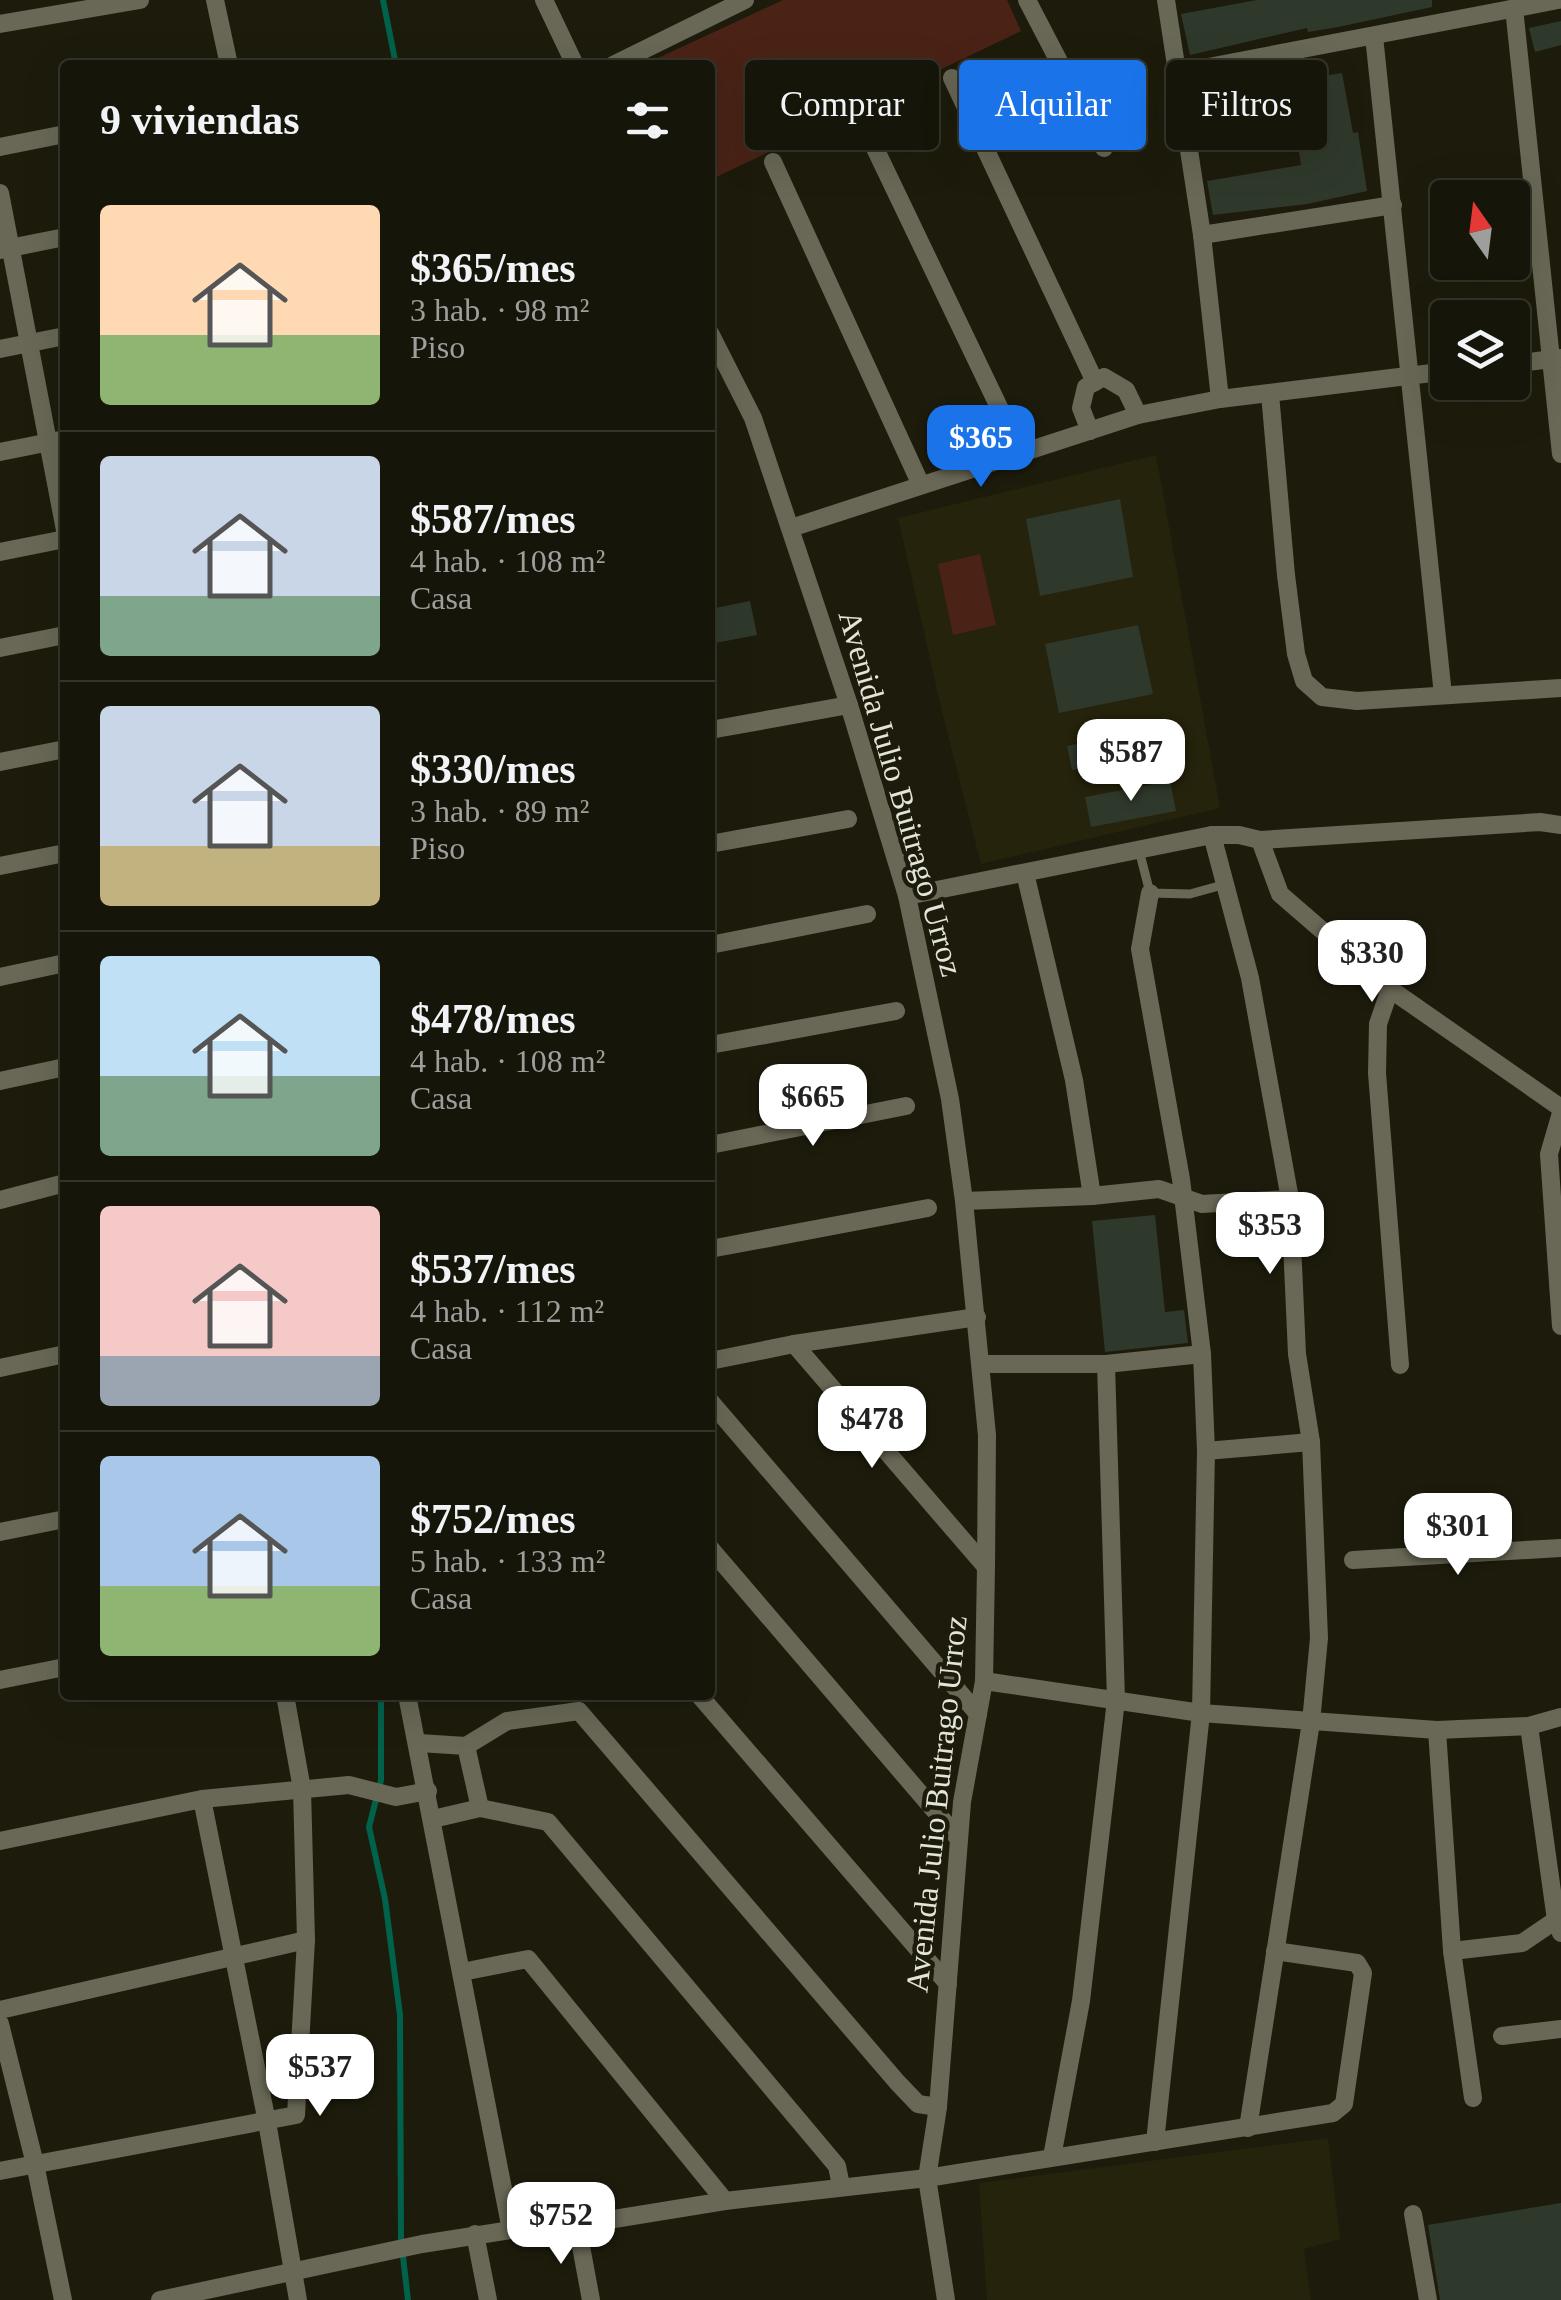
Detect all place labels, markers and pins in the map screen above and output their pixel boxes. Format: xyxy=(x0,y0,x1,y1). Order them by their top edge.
pin: $365 xyxy=(922,405,1040,490)
pin: $587 xyxy=(1072,719,1190,804)
pin: $330 xyxy=(1313,920,1431,1005)
pin: $665 xyxy=(754,1064,872,1149)
pin: $353 xyxy=(1211,1192,1329,1277)
pin: $478 xyxy=(813,1386,931,1471)
pin: $301 xyxy=(1399,1493,1517,1578)
pin: $537 xyxy=(261,2034,379,2119)
pin: $752 xyxy=(502,2182,620,2267)

